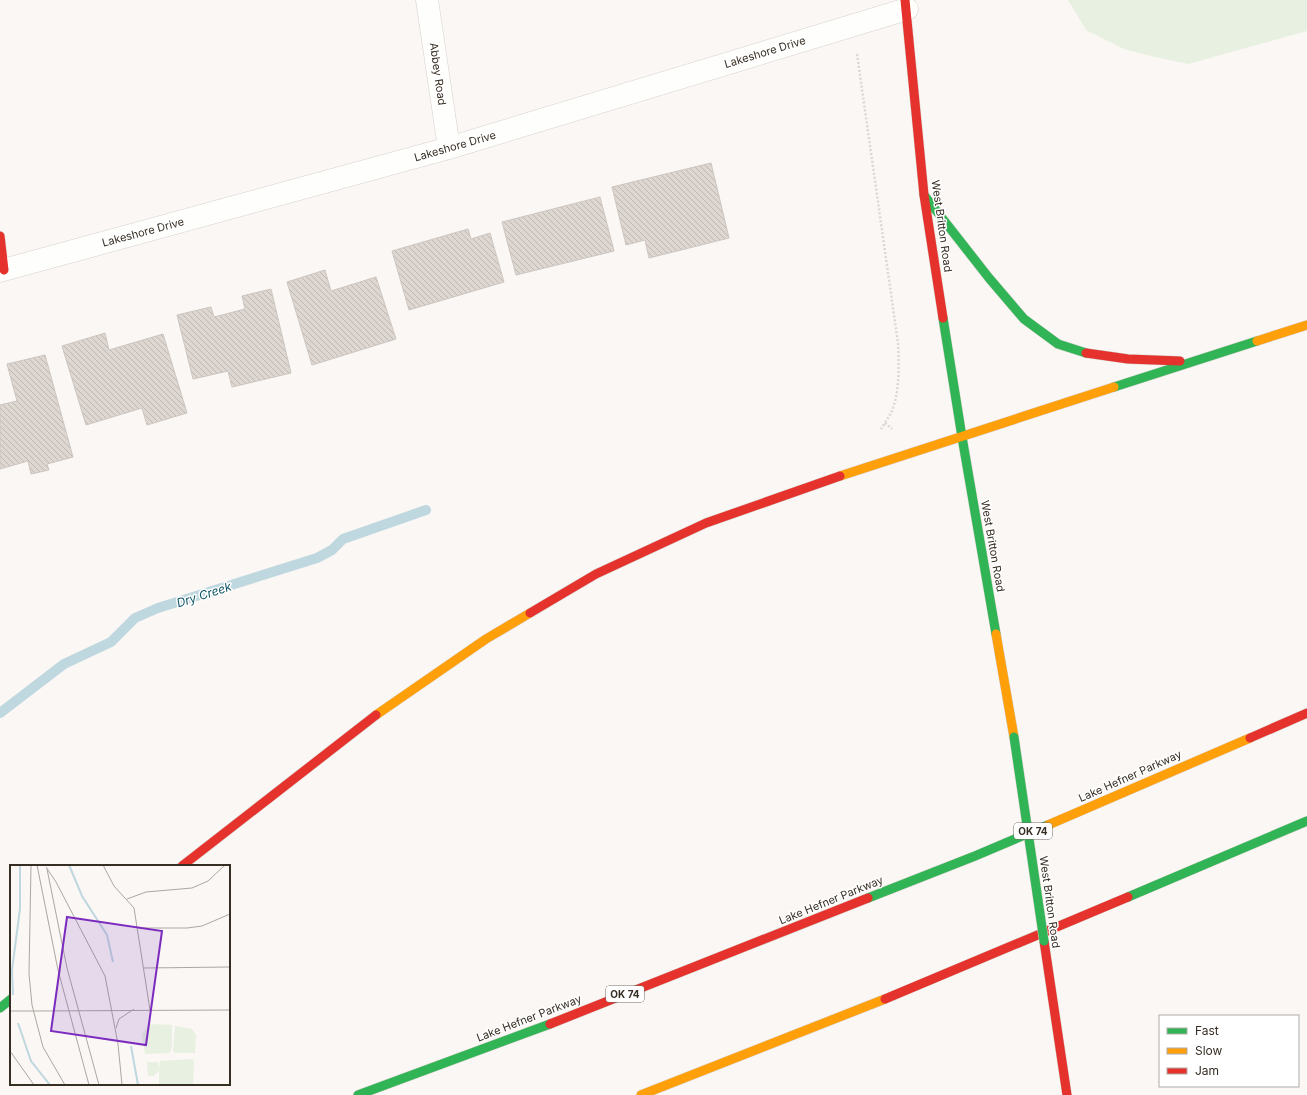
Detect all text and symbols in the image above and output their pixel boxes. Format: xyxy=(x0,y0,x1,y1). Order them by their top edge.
street label: Lakeshore Drive xyxy=(723,33,807,71)
street label: Abbey Road xyxy=(427,42,449,106)
street label: Lakeshore Drive xyxy=(413,128,497,164)
street label: West Britton Road xyxy=(929,179,955,273)
street label: Lakeshore Drive xyxy=(100,214,186,250)
street label: West Britton Road xyxy=(978,499,1008,593)
water label: Dry Creek xyxy=(174,578,234,610)
street label: Lake Hefner Parkway xyxy=(1076,747,1184,805)
road number: OK 74 xyxy=(1014,823,1052,839)
street label: West Britton Road xyxy=(1037,855,1063,949)
inset map xyxy=(10,865,230,1085)
street label: Lake Hefner Parkway xyxy=(777,873,885,927)
road number: OK 74 xyxy=(606,986,644,1002)
street label: Lake Hefner Parkway xyxy=(475,992,583,1044)
legend xyxy=(1159,1015,1299,1087)
text: Fast xyxy=(1195,1023,1219,1038)
text: Slow xyxy=(1195,1043,1223,1058)
text: Jam xyxy=(1195,1063,1219,1078)

